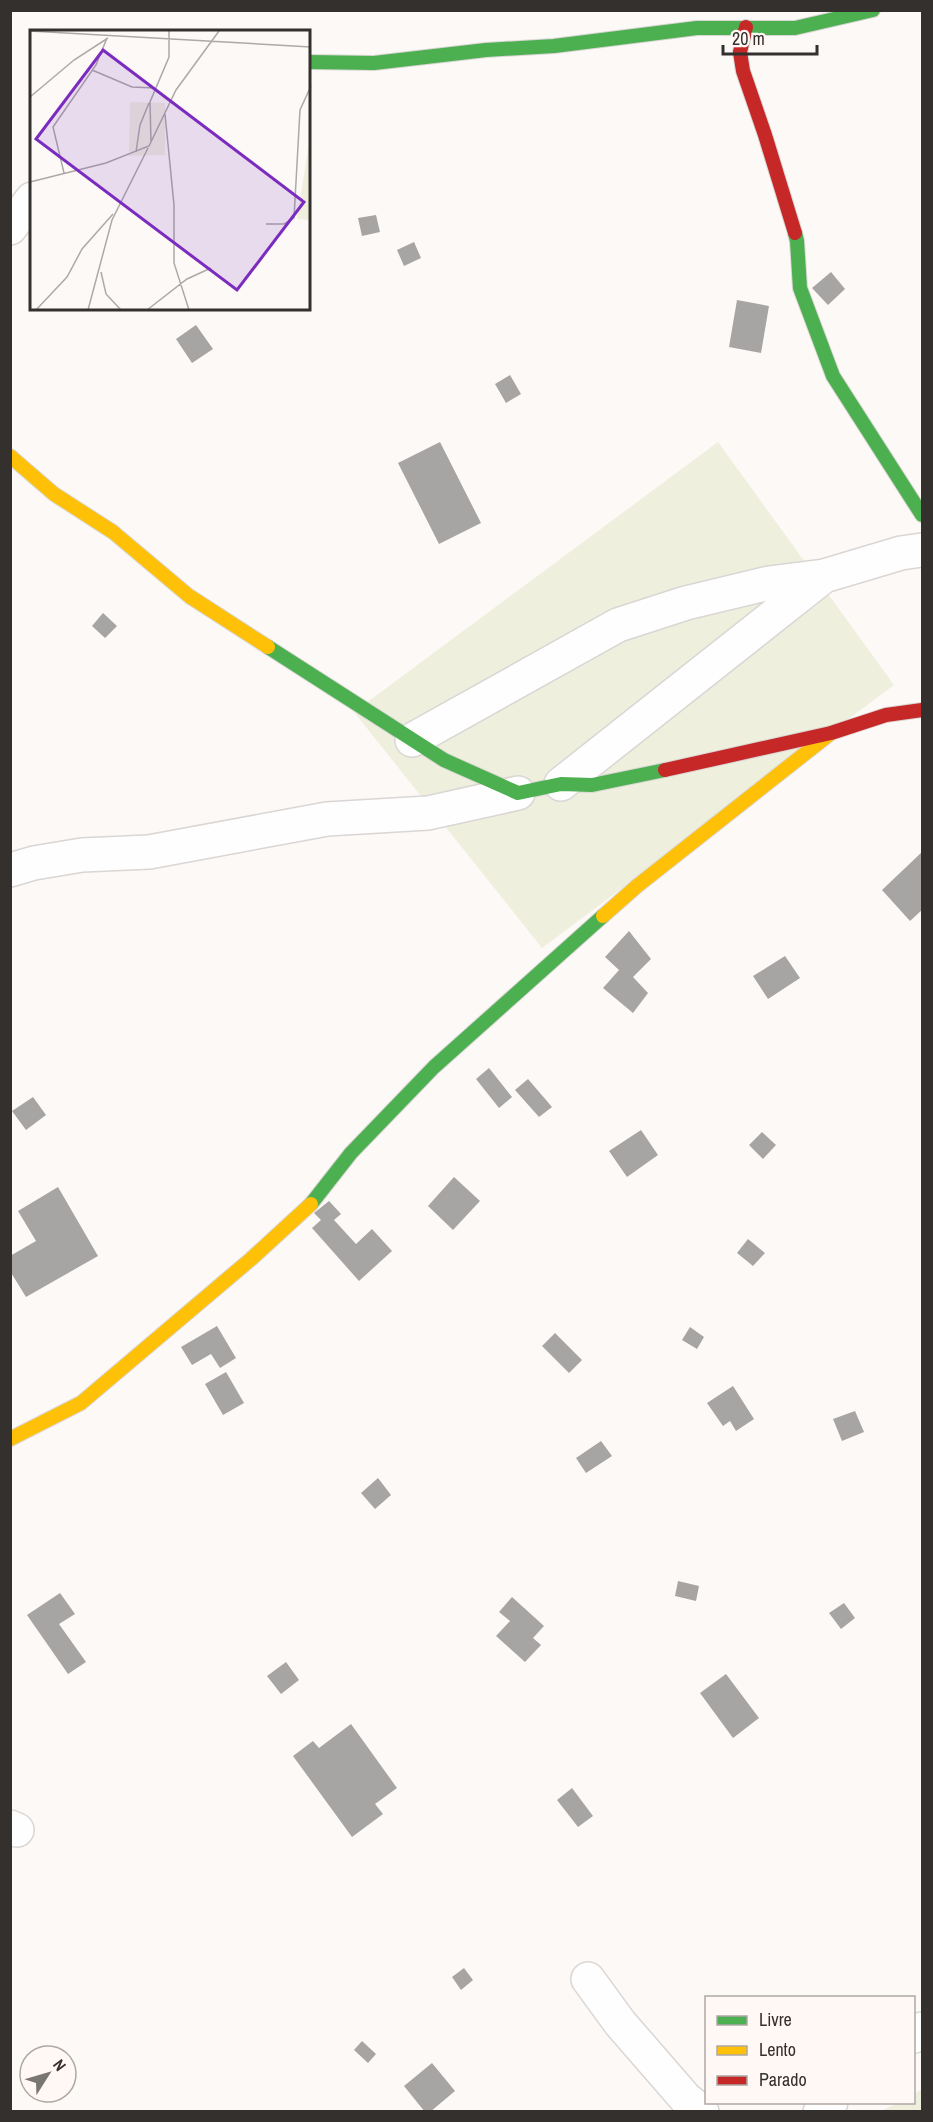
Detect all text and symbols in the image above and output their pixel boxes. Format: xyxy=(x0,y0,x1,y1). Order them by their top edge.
scale bar xyxy=(723,18,818,56)
text: 20 m xyxy=(732,26,765,51)
inset map xyxy=(30,30,310,310)
legend xyxy=(705,1996,915,2104)
text: Livre xyxy=(759,2007,792,2032)
text: Lento xyxy=(759,2037,796,2062)
north arrow xyxy=(18,2044,78,2104)
text: N xyxy=(48,2055,72,2075)
text: Parado xyxy=(759,2067,807,2092)

